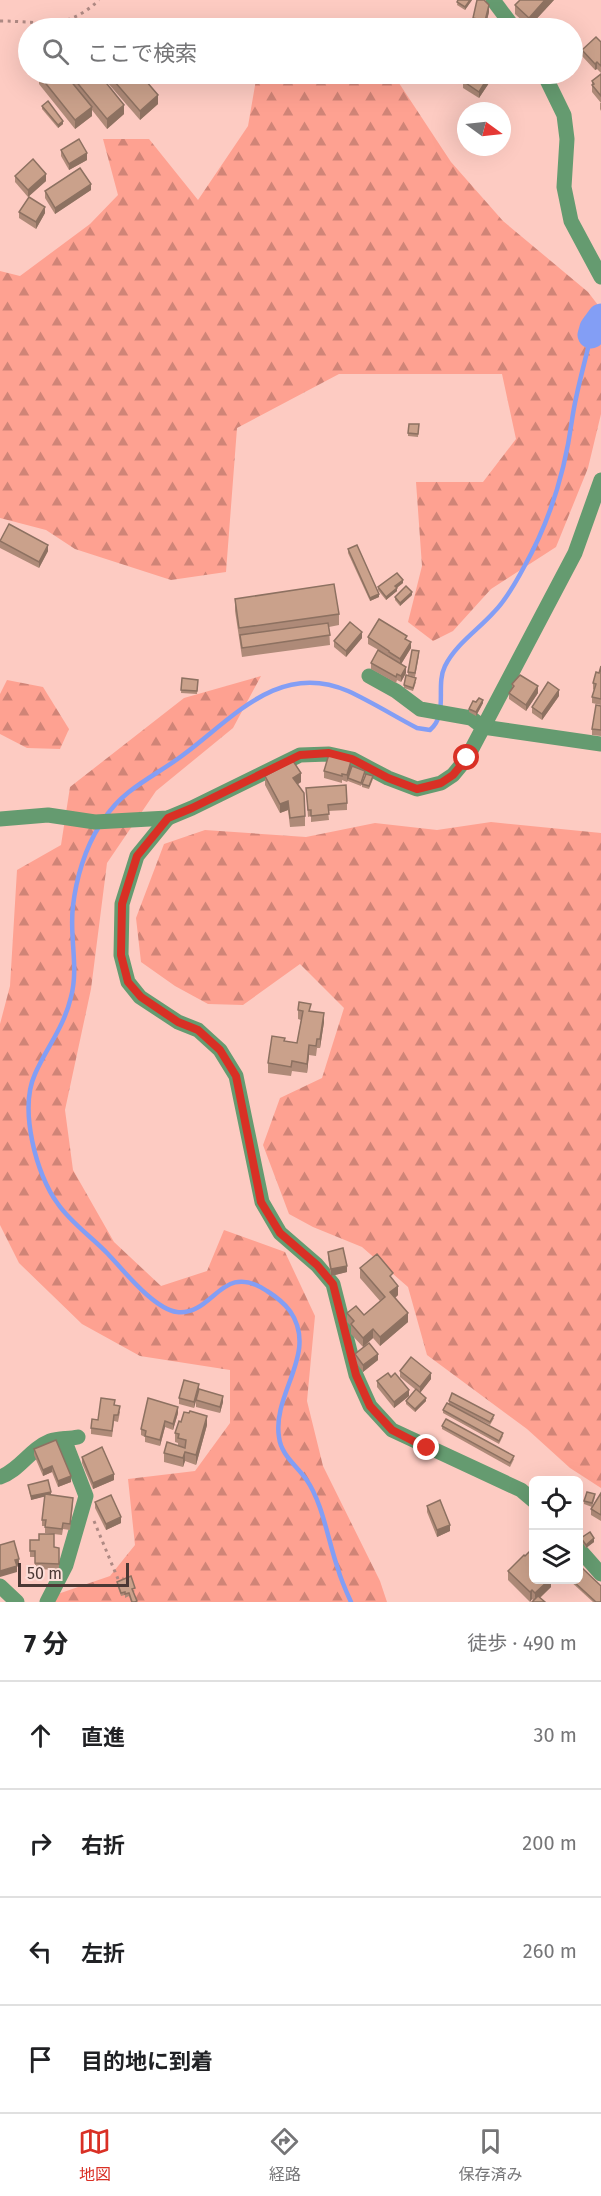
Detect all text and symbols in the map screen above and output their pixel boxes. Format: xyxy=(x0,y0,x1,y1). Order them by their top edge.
search box xyxy=(18,18,583,84)
icon: search xyxy=(39,35,72,68)
text: ここで検索 xyxy=(87,40,197,67)
north arrow xyxy=(457,102,511,156)
route start xyxy=(453,744,479,770)
route end xyxy=(413,1434,439,1460)
map controls xyxy=(529,1476,583,1584)
button: locate xyxy=(529,1476,583,1530)
button: layers xyxy=(529,1530,583,1584)
scale bar xyxy=(18,1560,129,1588)
text: 50 m xyxy=(27,1564,62,1583)
text: 7 分 xyxy=(24,1629,68,1660)
text: 徒歩 · 490 m xyxy=(467,1631,577,1655)
icon: ahead xyxy=(24,1719,57,1752)
text: 30 m xyxy=(533,1723,577,1747)
text: 直進 xyxy=(81,1724,125,1751)
icon: right xyxy=(24,1827,57,1860)
text: 200 m xyxy=(522,1831,577,1855)
text: 右折 xyxy=(81,1832,125,1859)
icon: left xyxy=(24,1935,57,1968)
text: 260 m xyxy=(523,1939,577,1963)
text: 左折 xyxy=(81,1940,125,1967)
icon: arrive xyxy=(24,2043,57,2076)
text: 目的地に到着 xyxy=(81,2048,213,2075)
tab: 地図 xyxy=(78,2125,111,2185)
tab: 経路 xyxy=(268,2125,301,2185)
tab: 保存済み xyxy=(458,2125,522,2185)

